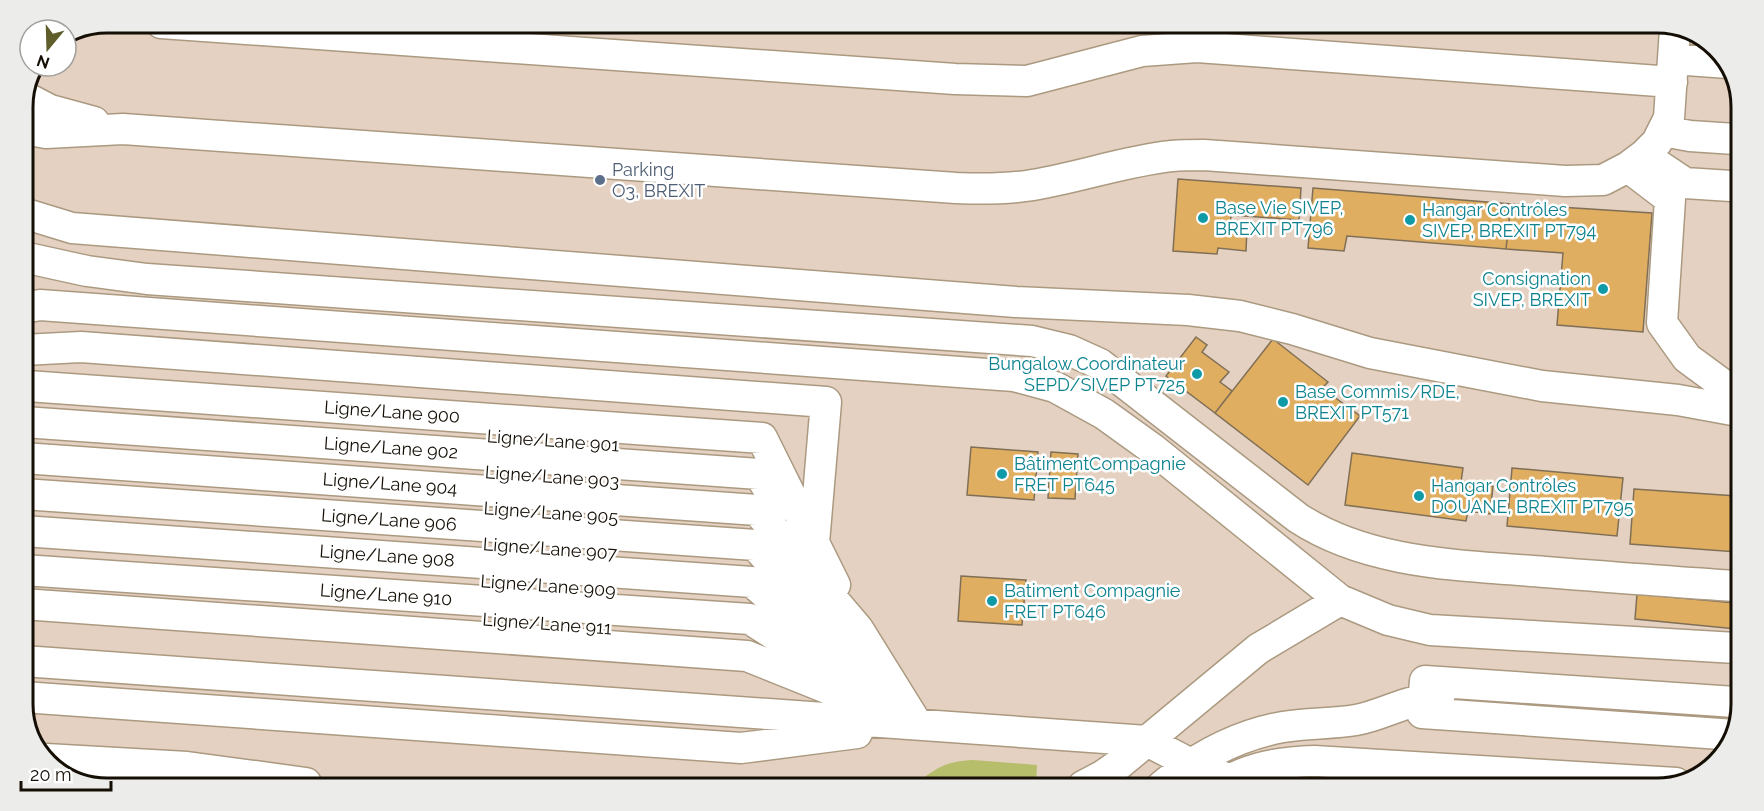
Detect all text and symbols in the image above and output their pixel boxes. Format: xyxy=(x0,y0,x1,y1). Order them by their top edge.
north arrow xyxy=(18,18,78,78)
text: N xyxy=(34,51,52,73)
place label: Parking O3, BREXIT xyxy=(612,159,705,201)
marker: Parking O3, BREXIT xyxy=(593,173,607,187)
place label: Base Vie SIVEP, BREXIT PT796 xyxy=(1215,197,1344,239)
place label: Hangar Contrôles SIVEP, BREXIT PT794 xyxy=(1422,199,1596,241)
marker: Base Vie SIVEP, BREXIT PT796 xyxy=(1196,211,1210,225)
marker: Hangar Contrôles SIVEP, BREXIT PT794 xyxy=(1403,213,1417,227)
place label: Consignation SIVEP, BREXIT xyxy=(1473,268,1591,310)
marker: Consignation SIVEP, BREXIT xyxy=(1596,282,1610,296)
place label: Bungalow Coordinateur SEPD/SIVEP PT725 xyxy=(988,353,1186,395)
marker: Bungalow Coordinateur SEPD/SIVEP PT725 xyxy=(1190,367,1204,381)
place label: Base Commis/RDE, BREXIT PT571 xyxy=(1295,381,1460,423)
marker: Base Commis/RDE, BREXIT PT571 xyxy=(1276,395,1290,409)
street label: Ligne/Lane 900 xyxy=(323,396,461,427)
street label: Ligne/Lane 901 xyxy=(486,425,620,456)
street label: Ligne/Lane 902 xyxy=(323,432,459,463)
place label: BâtimentCompagnie FRET PT645 xyxy=(1014,453,1186,495)
street label: Ligne/Lane 903 xyxy=(484,461,620,492)
marker: BâtimentCompagnie FRET PT645 xyxy=(995,467,1009,481)
street label: Ligne/Lane 904 xyxy=(322,468,458,499)
place label: Hangar Contrôles DOUANE, BREXIT PT795 xyxy=(1431,475,1634,517)
marker: Hangar Contrôles DOUANE, BREXIT PT795 xyxy=(1412,489,1426,503)
street label: Ligne/Lane 905 xyxy=(483,497,619,528)
street label: Ligne/Lane 906 xyxy=(321,504,458,535)
street label: Ligne/Lane 907 xyxy=(482,533,618,564)
street label: Ligne/Lane 908 xyxy=(319,540,455,571)
street label: Ligne/Lane 909 xyxy=(480,570,616,601)
street label: Ligne/Lane 910 xyxy=(319,579,453,610)
place label: Batiment Compagnie FRET PT646 xyxy=(1004,580,1181,622)
marker: Batiment Compagnie FRET PT646 xyxy=(985,594,999,608)
street label: Ligne/Lane 911 xyxy=(482,609,613,639)
scale bar xyxy=(21,754,111,792)
text: 20 m xyxy=(30,764,72,785)

